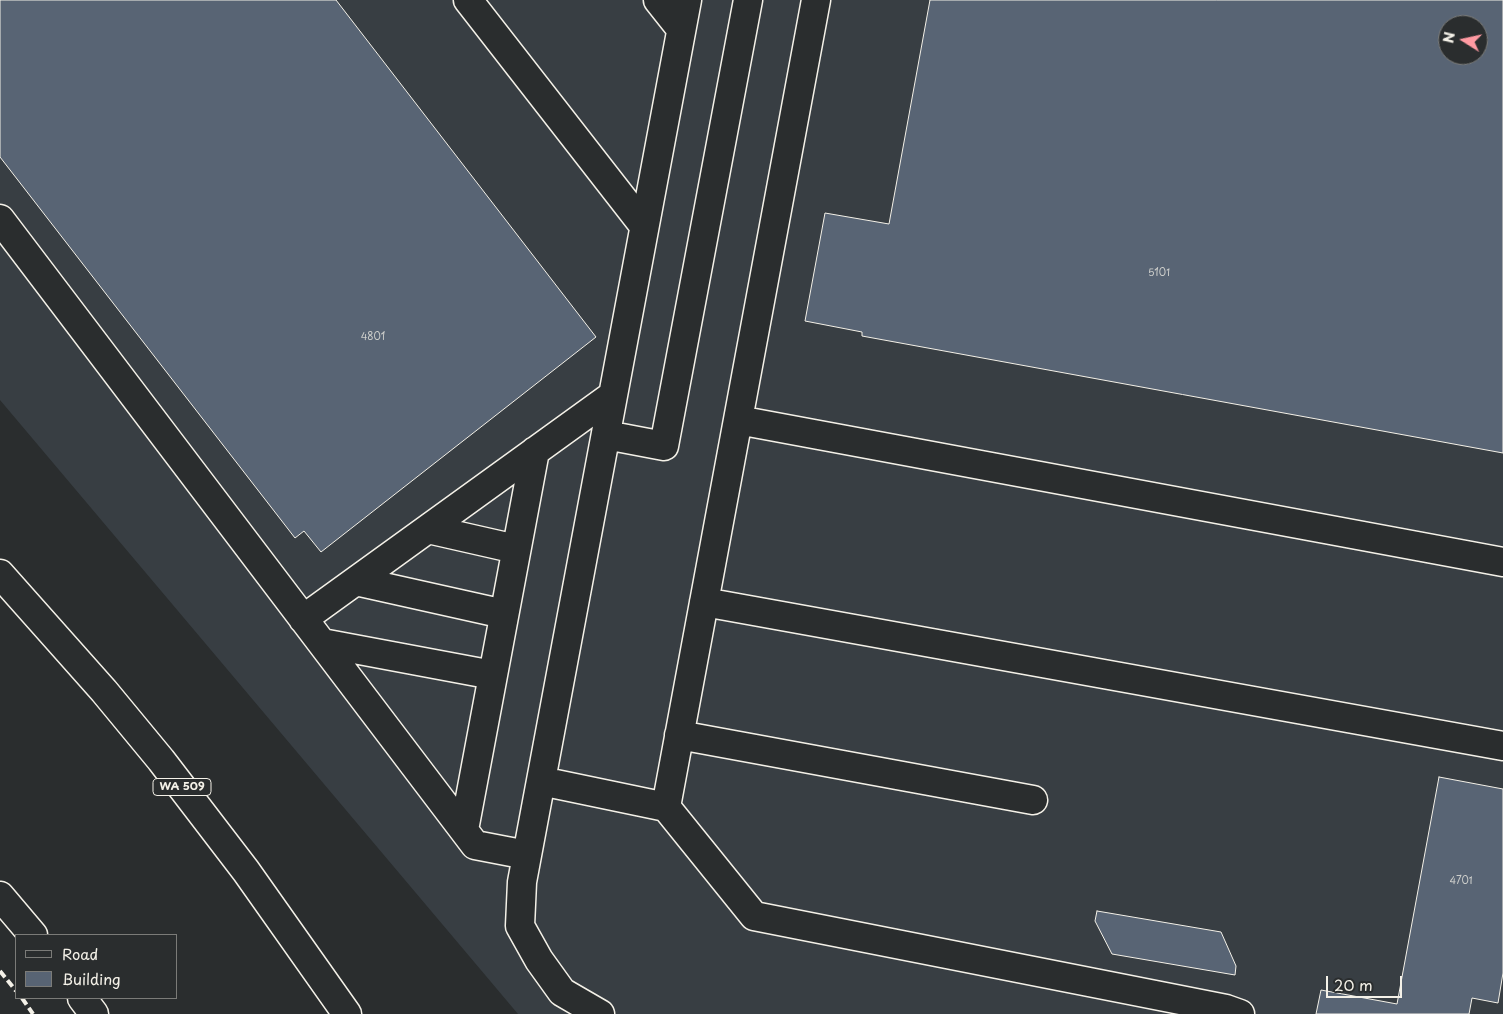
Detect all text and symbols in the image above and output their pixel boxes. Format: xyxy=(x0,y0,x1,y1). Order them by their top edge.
north arrow xyxy=(1438,15,1488,65)
text: N xyxy=(1437,30,1460,45)
house number: 5101 xyxy=(1148,267,1170,279)
house number: 4801 xyxy=(361,331,385,343)
road number: WA 509 xyxy=(153,779,211,796)
house number: 4701 xyxy=(1450,875,1472,887)
legend xyxy=(15,934,178,999)
text: Road xyxy=(62,942,98,965)
scale bar xyxy=(1328,966,1404,998)
text: Building xyxy=(62,967,121,990)
text: 20 m xyxy=(1334,973,1373,996)

